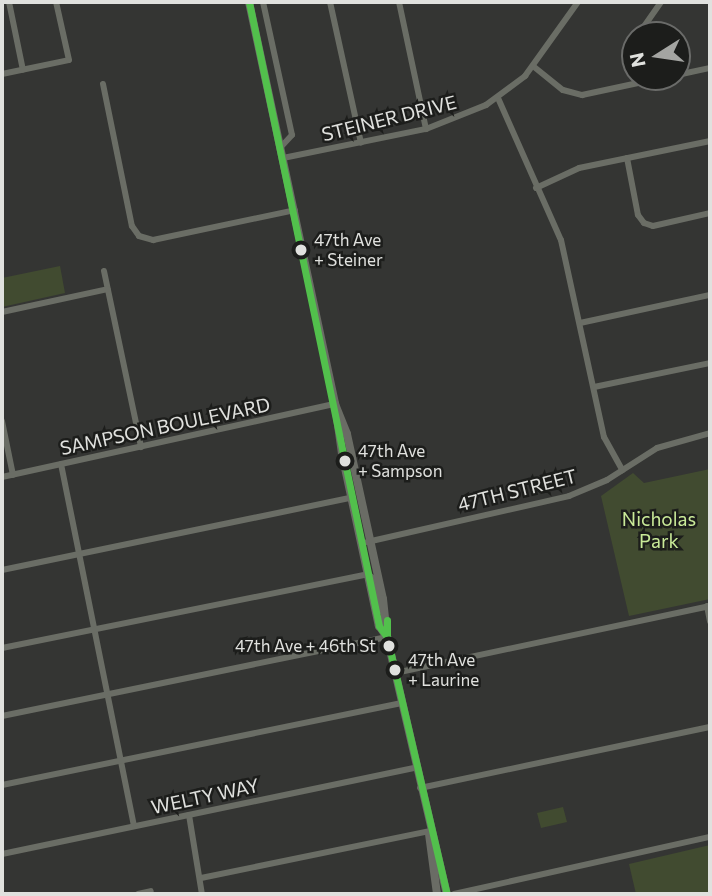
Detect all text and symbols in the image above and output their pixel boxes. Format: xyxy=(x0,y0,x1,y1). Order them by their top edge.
north arrow xyxy=(621,21,691,91)
text: N xyxy=(624,51,650,69)
street label: STEINER DRIVE xyxy=(319,90,459,146)
place label: 47th Ave + Steiner xyxy=(314,230,383,270)
marker: 47th Ave + Steiner xyxy=(294,243,308,257)
street label: SAMPSON BOULEVARD xyxy=(58,393,272,459)
place label: 47th Ave + Sampson xyxy=(358,441,442,481)
marker: 47th Ave + Sampson xyxy=(338,454,352,468)
street label: 47TH STREET xyxy=(455,464,579,516)
park label: Nicholas Park xyxy=(622,508,696,552)
place label: 47th Ave + 46th St xyxy=(235,636,376,656)
marker: 47th Ave + 46th St xyxy=(382,639,396,653)
place label: 47th Ave + Laurine xyxy=(408,650,479,690)
marker: 47th Ave + Laurine xyxy=(388,663,402,677)
street label: WELTY WAY xyxy=(149,773,261,819)

